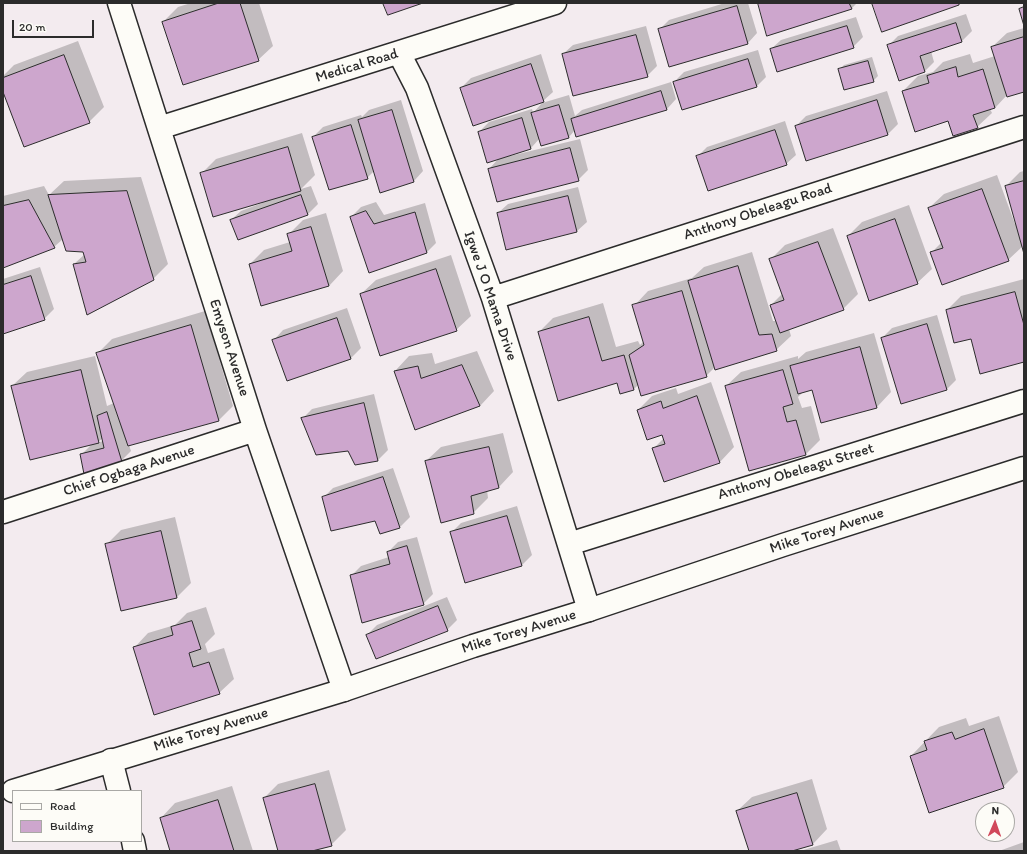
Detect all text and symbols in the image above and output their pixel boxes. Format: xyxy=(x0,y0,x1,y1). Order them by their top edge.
scale bar xyxy=(14,12,96,38)
text: 20 m xyxy=(19,20,46,34)
street label: Medical Road xyxy=(313,45,401,87)
street label: Anthony Obeleagu Road xyxy=(682,180,834,244)
street label: Igwe J O Mama Drive xyxy=(459,229,521,363)
street label: Emyson Avenue xyxy=(205,297,253,399)
street label: Anthony Obeleagu Street xyxy=(716,440,876,504)
street label: Chief Ogbaga Avenue xyxy=(61,441,197,501)
street label: Mike Torey Avenue xyxy=(768,504,886,558)
street label: Mike Torey Avenue xyxy=(460,606,578,658)
street label: Mike Torey Avenue xyxy=(152,704,270,756)
legend xyxy=(12,790,142,842)
text: Road xyxy=(50,799,76,813)
north arrow xyxy=(975,802,1015,842)
text: N xyxy=(991,804,999,817)
text: Building xyxy=(50,819,93,833)

